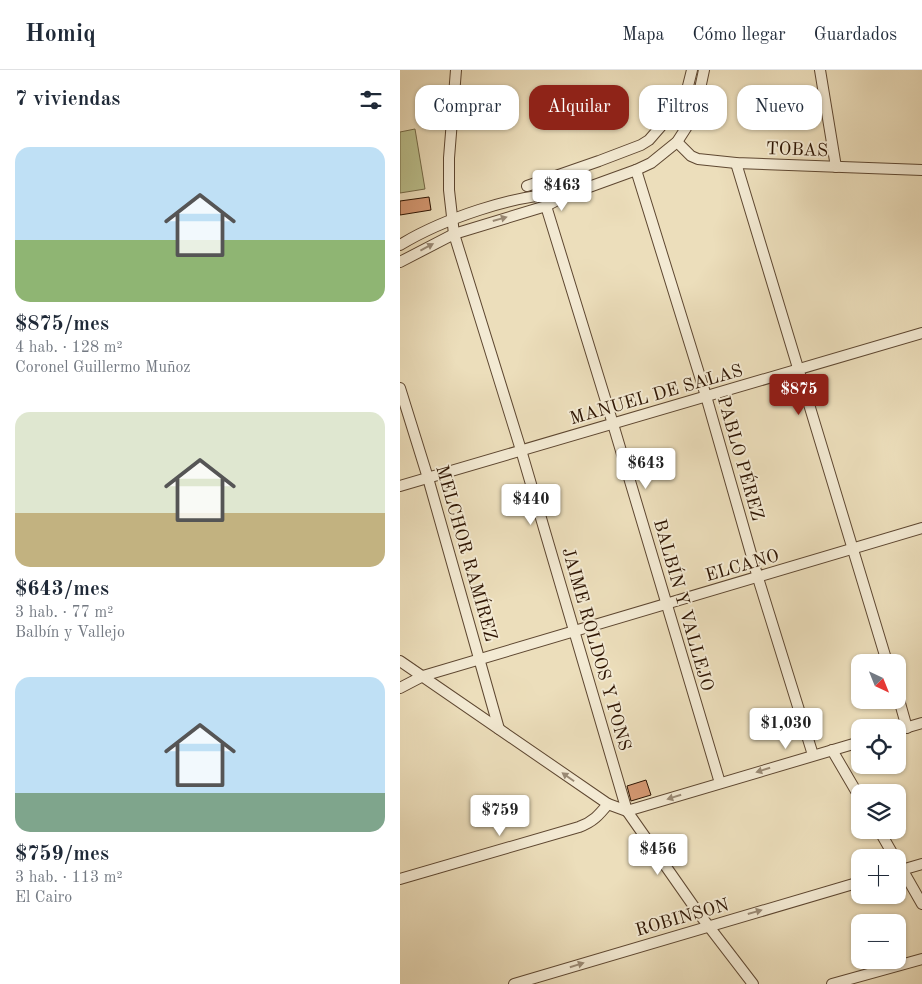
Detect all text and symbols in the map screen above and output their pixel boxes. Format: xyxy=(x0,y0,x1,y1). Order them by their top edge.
text: Homiq xyxy=(25,23,96,47)
text: Mapa xyxy=(622,26,664,44)
text: Cómo llegar xyxy=(692,26,786,44)
text: Guardados xyxy=(814,26,897,44)
chip: Comprar xyxy=(415,85,519,130)
chip: Alquilar xyxy=(529,85,629,130)
chip: Filtros xyxy=(639,85,727,130)
chip: Nuevo xyxy=(737,85,822,130)
icon: filters xyxy=(357,86,385,114)
text: 7 viviendas xyxy=(15,89,120,110)
street label: TOBAS xyxy=(766,140,828,160)
pin: $463 xyxy=(532,170,592,212)
text: $463 xyxy=(543,178,581,194)
icon: home xyxy=(155,180,245,270)
one-way arrow xyxy=(492,215,507,223)
one-way arrow xyxy=(419,243,434,251)
text: $875/mes xyxy=(15,314,109,335)
text: 4 hab. · 128 m² xyxy=(15,340,123,356)
text: Coronel Guillermo Muñoz xyxy=(15,360,191,376)
street label: MANUEL DE SALAS xyxy=(568,362,745,428)
pin: $875 xyxy=(769,374,829,416)
text: $875 xyxy=(780,382,818,398)
street label: PABLO PÉREZ xyxy=(714,393,770,523)
icon: home xyxy=(155,445,245,535)
pin: $643 xyxy=(616,448,676,490)
text: $643 xyxy=(627,456,665,472)
street label: MELCHOR RAMÍREZ xyxy=(432,462,504,643)
pin: $440 xyxy=(501,484,561,526)
text: $440 xyxy=(512,492,550,508)
street label: BALBÍN Y VALLEJO xyxy=(650,516,720,693)
street label: JAIME ROLDOS Y PONS xyxy=(558,546,634,753)
street label: ELCANO xyxy=(703,547,781,585)
text: $643/mes xyxy=(15,579,109,600)
text: 3 hab. · 77 m² xyxy=(15,605,113,621)
text: Balbín y Vallejo xyxy=(15,625,125,641)
north arrow xyxy=(851,654,906,709)
map controls xyxy=(851,654,906,969)
pin: $1,030 xyxy=(745,708,827,750)
icon: home xyxy=(155,710,245,800)
text: $1,030 xyxy=(761,716,811,732)
button: locate xyxy=(851,719,906,774)
one-way arrow xyxy=(755,767,770,775)
one-way arrow xyxy=(561,772,575,782)
button: layers xyxy=(851,784,906,839)
pin: $759 xyxy=(470,794,530,837)
one-way arrow xyxy=(666,794,681,802)
text: $759 xyxy=(481,803,519,819)
pin: $456 xyxy=(628,834,688,876)
text: $456 xyxy=(639,842,677,858)
text: $759/mes xyxy=(15,844,109,865)
button: + xyxy=(851,849,906,904)
text: 3 hab. · 113 m² xyxy=(15,870,123,886)
text: El Cairo xyxy=(15,890,72,906)
street label: ROBINSON xyxy=(633,896,731,940)
one-way arrow xyxy=(748,908,763,916)
button: − xyxy=(851,914,906,969)
one-way arrow xyxy=(570,961,585,969)

